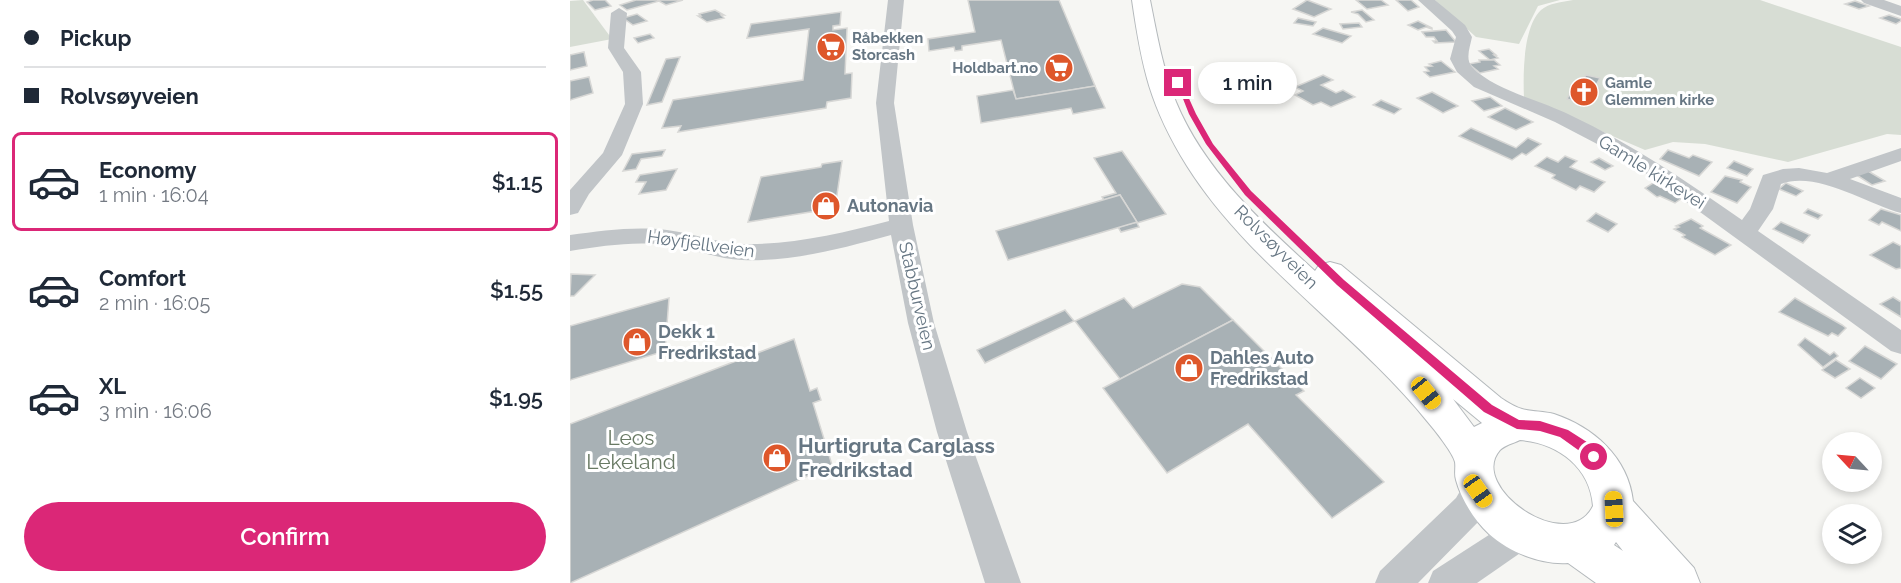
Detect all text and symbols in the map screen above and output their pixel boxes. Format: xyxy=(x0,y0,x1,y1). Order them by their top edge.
text: Pickup xyxy=(60,25,132,51)
place label: Råbekken Storcash xyxy=(852,29,923,64)
supermarket icon: Råbekken Storcash xyxy=(815,31,847,63)
supermarket icon: Holdbart.no xyxy=(1043,52,1075,84)
place label: Holdbart.no xyxy=(952,59,1038,77)
callout: 1 min xyxy=(1199,62,1298,104)
route end xyxy=(1164,69,1191,96)
text: 1 min xyxy=(1223,71,1272,95)
place label: Gamle Glemmen kirke xyxy=(1605,74,1714,109)
church icon: Gamle Glemmen kirke xyxy=(1568,76,1600,108)
text: Rolvsøyveien xyxy=(60,83,199,109)
street label: Gamle kirkevei xyxy=(1595,130,1710,213)
icon: car xyxy=(27,155,81,209)
text: Economy xyxy=(99,157,197,183)
text: $1.15 xyxy=(492,169,543,195)
text: 1 min · 16:04 xyxy=(99,183,209,207)
shop icon: Autonavia xyxy=(810,190,842,222)
place label: Autonavia xyxy=(847,195,933,216)
street label: Rolvsøyveien xyxy=(1230,200,1323,293)
street label: Høyfjellveien xyxy=(646,226,756,261)
street label: Stabburveien xyxy=(895,240,940,352)
icon: car xyxy=(27,263,81,317)
text: Comfort xyxy=(99,265,186,291)
text: $1.55 xyxy=(490,277,543,303)
text: 2 min · 16:05 xyxy=(99,291,210,315)
place label: Dekk 1 Fredrikstad xyxy=(658,321,756,363)
shop icon: Dekk 1 Fredrikstad xyxy=(621,326,653,358)
place label: Dahles Auto Fredrikstad xyxy=(1210,347,1314,389)
shop icon: Dahles Auto Fredrikstad xyxy=(1173,352,1205,384)
icon: car xyxy=(27,371,81,425)
text: XL xyxy=(99,373,126,399)
car xyxy=(1408,373,1444,413)
text: $1.95 xyxy=(489,385,543,411)
text: 3 min · 16:06 xyxy=(99,399,212,423)
park label: Leos Lekeland xyxy=(586,425,676,474)
north arrow xyxy=(1822,432,1882,492)
map controls xyxy=(1822,432,1882,564)
place label: Hurtigruta Carglass Fredrikstad xyxy=(798,433,995,482)
shop icon: Hurtigruta Carglass Fredrikstad xyxy=(761,442,793,474)
route start xyxy=(1580,443,1607,470)
car xyxy=(1460,471,1496,511)
car xyxy=(1604,491,1624,527)
button: Confirm xyxy=(24,502,546,571)
button: layers xyxy=(1822,504,1882,564)

